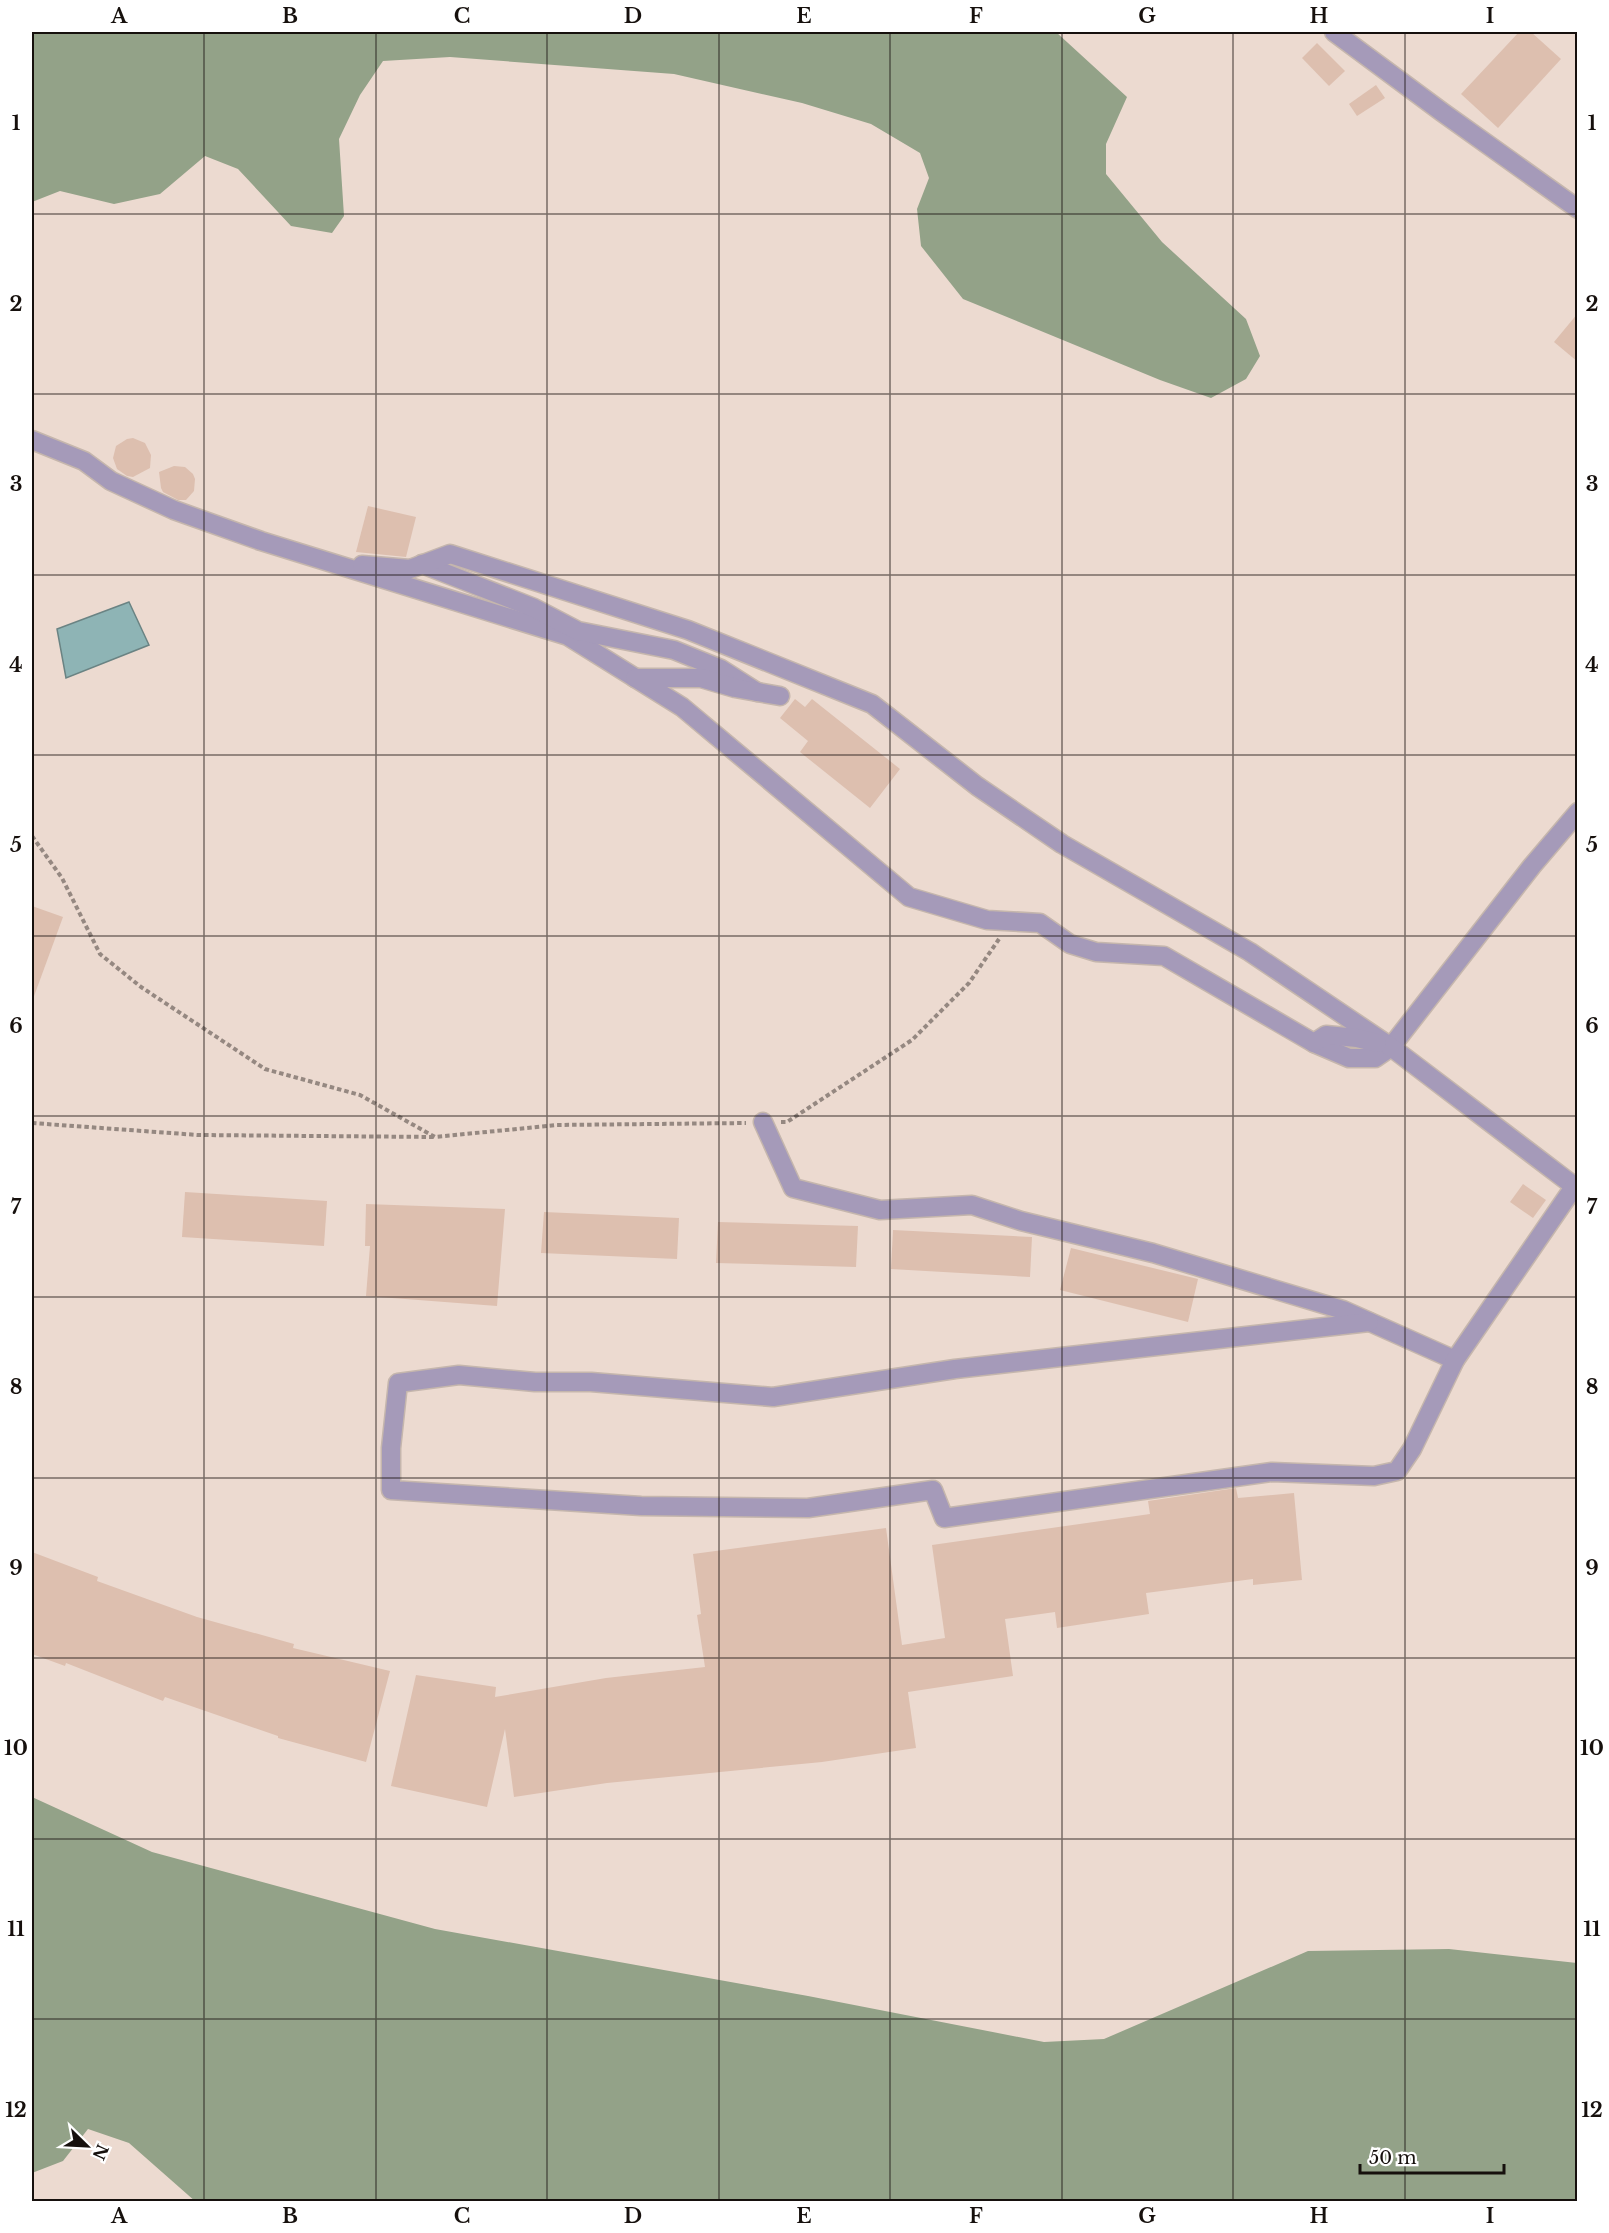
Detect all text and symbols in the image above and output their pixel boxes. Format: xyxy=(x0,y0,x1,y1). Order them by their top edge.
text: A xyxy=(110,4,128,28)
text: B xyxy=(282,4,298,28)
text: C xyxy=(454,4,470,28)
text: D xyxy=(624,4,642,28)
text: E xyxy=(796,4,812,28)
text: F xyxy=(969,4,983,28)
text: G xyxy=(1138,4,1156,28)
text: H xyxy=(1310,4,1329,28)
text: I xyxy=(1486,4,1494,28)
text: 1 xyxy=(12,111,21,135)
text: 1 xyxy=(1588,111,1597,135)
text: 2 xyxy=(9,292,23,316)
text: 2 xyxy=(1585,292,1599,316)
text: 3 xyxy=(10,472,22,496)
text: 3 xyxy=(1586,472,1598,496)
text: 4 xyxy=(9,653,23,677)
text: 4 xyxy=(1585,653,1599,677)
text: 5 xyxy=(10,833,22,857)
text: 5 xyxy=(1586,833,1598,857)
text: 6 xyxy=(9,1014,23,1038)
text: 6 xyxy=(1585,1014,1599,1038)
text: 7 xyxy=(11,1195,22,1219)
text: 7 xyxy=(1587,1195,1598,1219)
text: 8 xyxy=(10,1375,22,1399)
text: 8 xyxy=(1586,1375,1598,1399)
text: 9 xyxy=(9,1556,23,1580)
text: 9 xyxy=(1585,1556,1599,1580)
text: 10 xyxy=(4,1736,28,1760)
text: 10 xyxy=(1580,1736,1604,1760)
text: 11 xyxy=(7,1917,25,1941)
text: 11 xyxy=(1583,1917,1601,1941)
text: 12 xyxy=(5,2098,27,2122)
text: 12 xyxy=(1581,2098,1603,2122)
north arrow xyxy=(57,2116,117,2176)
scale bar xyxy=(1360,2137,1504,2175)
text: N xyxy=(89,2141,113,2163)
text: 50 m xyxy=(1369,2147,1417,2169)
text: A xyxy=(110,2204,128,2228)
text: B xyxy=(282,2204,298,2228)
text: C xyxy=(454,2204,470,2228)
text: D xyxy=(624,2204,642,2228)
text: E xyxy=(796,2204,812,2228)
text: F xyxy=(969,2204,983,2228)
text: G xyxy=(1138,2204,1156,2228)
text: H xyxy=(1310,2204,1329,2228)
text: I xyxy=(1486,2204,1494,2228)

